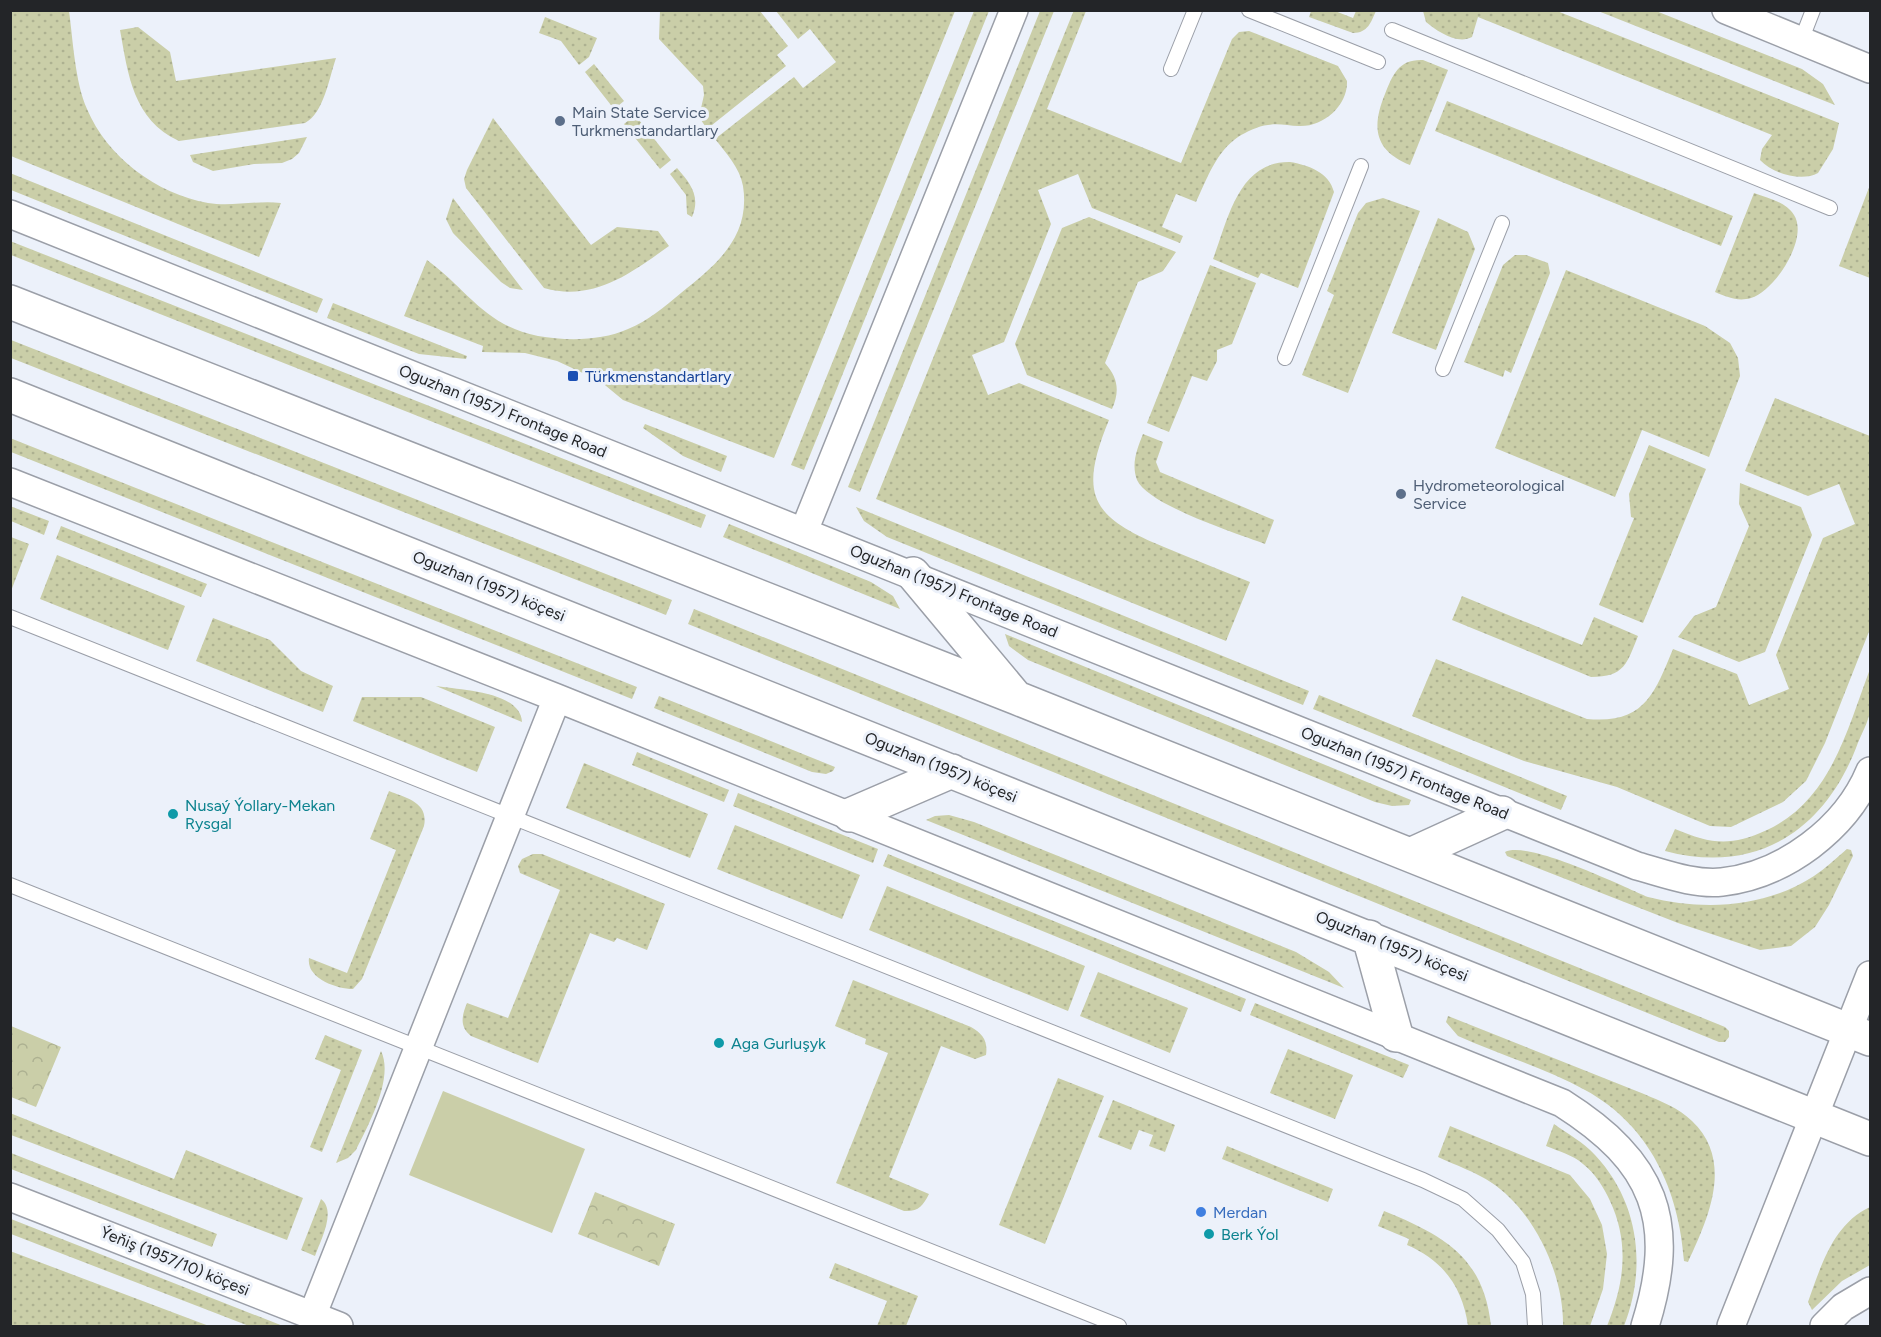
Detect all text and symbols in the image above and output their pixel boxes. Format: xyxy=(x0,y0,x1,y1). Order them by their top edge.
place label: Main State Service Turkmenstandartlary xyxy=(572,103,719,140)
marker: Main State Service Turkmenstandartlary xyxy=(553,114,567,128)
street label: Oguzhan (1957) Frontage Road xyxy=(396,361,610,461)
place label: Türkmenstandartlary xyxy=(585,367,732,386)
marker: Türkmenstandartlary xyxy=(566,369,580,383)
place label: Hydrometeorological Service xyxy=(1413,476,1565,513)
marker: Hydrometeorological Service xyxy=(1394,487,1408,501)
street label: Oguzhan (1957) Frontage Road xyxy=(847,541,1061,641)
street label: Oguzhan (1957) köçesi xyxy=(410,547,568,625)
street label: Oguzhan (1957) Frontage Road xyxy=(1298,723,1512,823)
street label: Oguzhan (1957) köçesi xyxy=(862,728,1020,806)
place label: Nusaý Ýollary-Mekan Rysgal xyxy=(185,796,335,833)
marker: Nusaý Ýollary-Mekan Rysgal xyxy=(166,807,180,821)
street label: Oguzhan (1957) köçesi xyxy=(1313,907,1471,985)
place label: Aga Gurluşyk xyxy=(731,1034,826,1053)
marker: Aga Gurluşyk xyxy=(712,1036,726,1050)
place label: Merdan xyxy=(1213,1203,1267,1222)
marker: Merdan xyxy=(1194,1205,1208,1219)
street label: Ýeňiş (1957/10) köçesi xyxy=(98,1222,252,1300)
place label: Berk Ýol xyxy=(1221,1225,1279,1244)
marker: Berk Ýol xyxy=(1202,1227,1216,1241)

